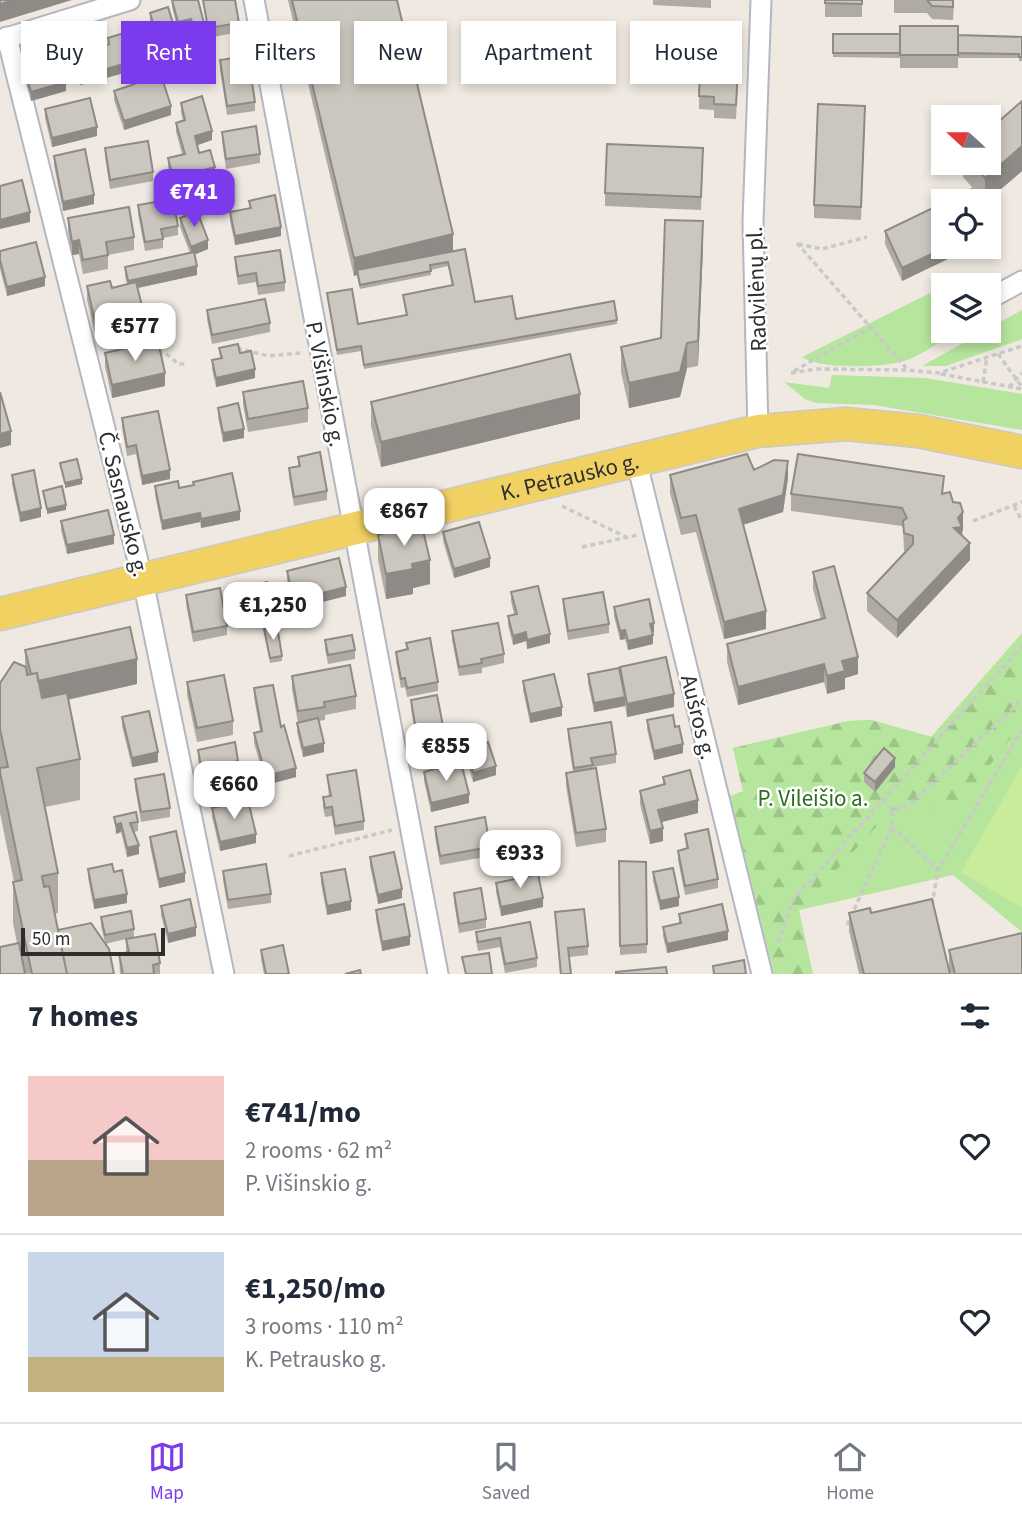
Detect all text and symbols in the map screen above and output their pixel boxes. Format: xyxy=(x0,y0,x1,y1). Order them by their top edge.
chip: Buy xyxy=(21,21,107,84)
chip: Rent xyxy=(121,21,216,84)
chip: Filters xyxy=(230,21,340,84)
chip: New xyxy=(354,21,447,84)
chip: Apartment xyxy=(461,21,616,84)
chip: House xyxy=(630,21,742,84)
north arrow xyxy=(931,105,1001,175)
map controls xyxy=(931,105,1001,343)
pin: €741 xyxy=(153,170,235,229)
text: €741 xyxy=(170,175,218,208)
button: locate xyxy=(931,189,1001,259)
street label: Radvilėnų pl. xyxy=(738,226,775,352)
button: layers xyxy=(931,273,1001,343)
pin: €577 xyxy=(94,304,176,363)
text: €577 xyxy=(111,309,159,342)
street label: P. Višinskio g. xyxy=(297,319,354,450)
street label: Č. Sasnausko g. xyxy=(90,428,158,580)
street label: K. Petrausko g. xyxy=(497,444,642,510)
pin: €867 xyxy=(363,489,445,548)
text: €867 xyxy=(380,494,428,527)
pin: €1,250 xyxy=(216,582,330,642)
text: €1,250 xyxy=(239,588,307,621)
street label: Aušros g. xyxy=(672,671,725,763)
pin: €855 xyxy=(405,724,487,783)
text: €855 xyxy=(422,729,470,762)
pin: €660 xyxy=(193,762,275,821)
text: €660 xyxy=(210,767,258,800)
park label: P. Vileišio a. xyxy=(758,782,868,815)
pin: €933 xyxy=(479,830,561,890)
text: €933 xyxy=(496,836,544,869)
scale bar xyxy=(21,925,164,957)
text: 50 m xyxy=(32,926,70,953)
text: 7 homes xyxy=(28,995,138,1038)
icon: filters xyxy=(956,997,994,1035)
text: €741/mo xyxy=(245,1091,361,1134)
icon: home xyxy=(84,1104,168,1188)
icon: heart xyxy=(956,1127,994,1165)
text: 2 rooms · 62 m² xyxy=(245,1134,392,1167)
text: P. Višinskio g. xyxy=(245,1167,372,1200)
text: €1,250/mo xyxy=(245,1267,386,1310)
icon: home xyxy=(84,1280,168,1364)
icon: heart xyxy=(956,1303,994,1341)
text: 3 rooms · 110 m² xyxy=(245,1310,404,1343)
text: K. Petrausko g. xyxy=(245,1343,387,1376)
tab: Map xyxy=(148,1438,186,1507)
tab: Saved xyxy=(482,1438,530,1507)
tab: Home xyxy=(826,1438,874,1507)

